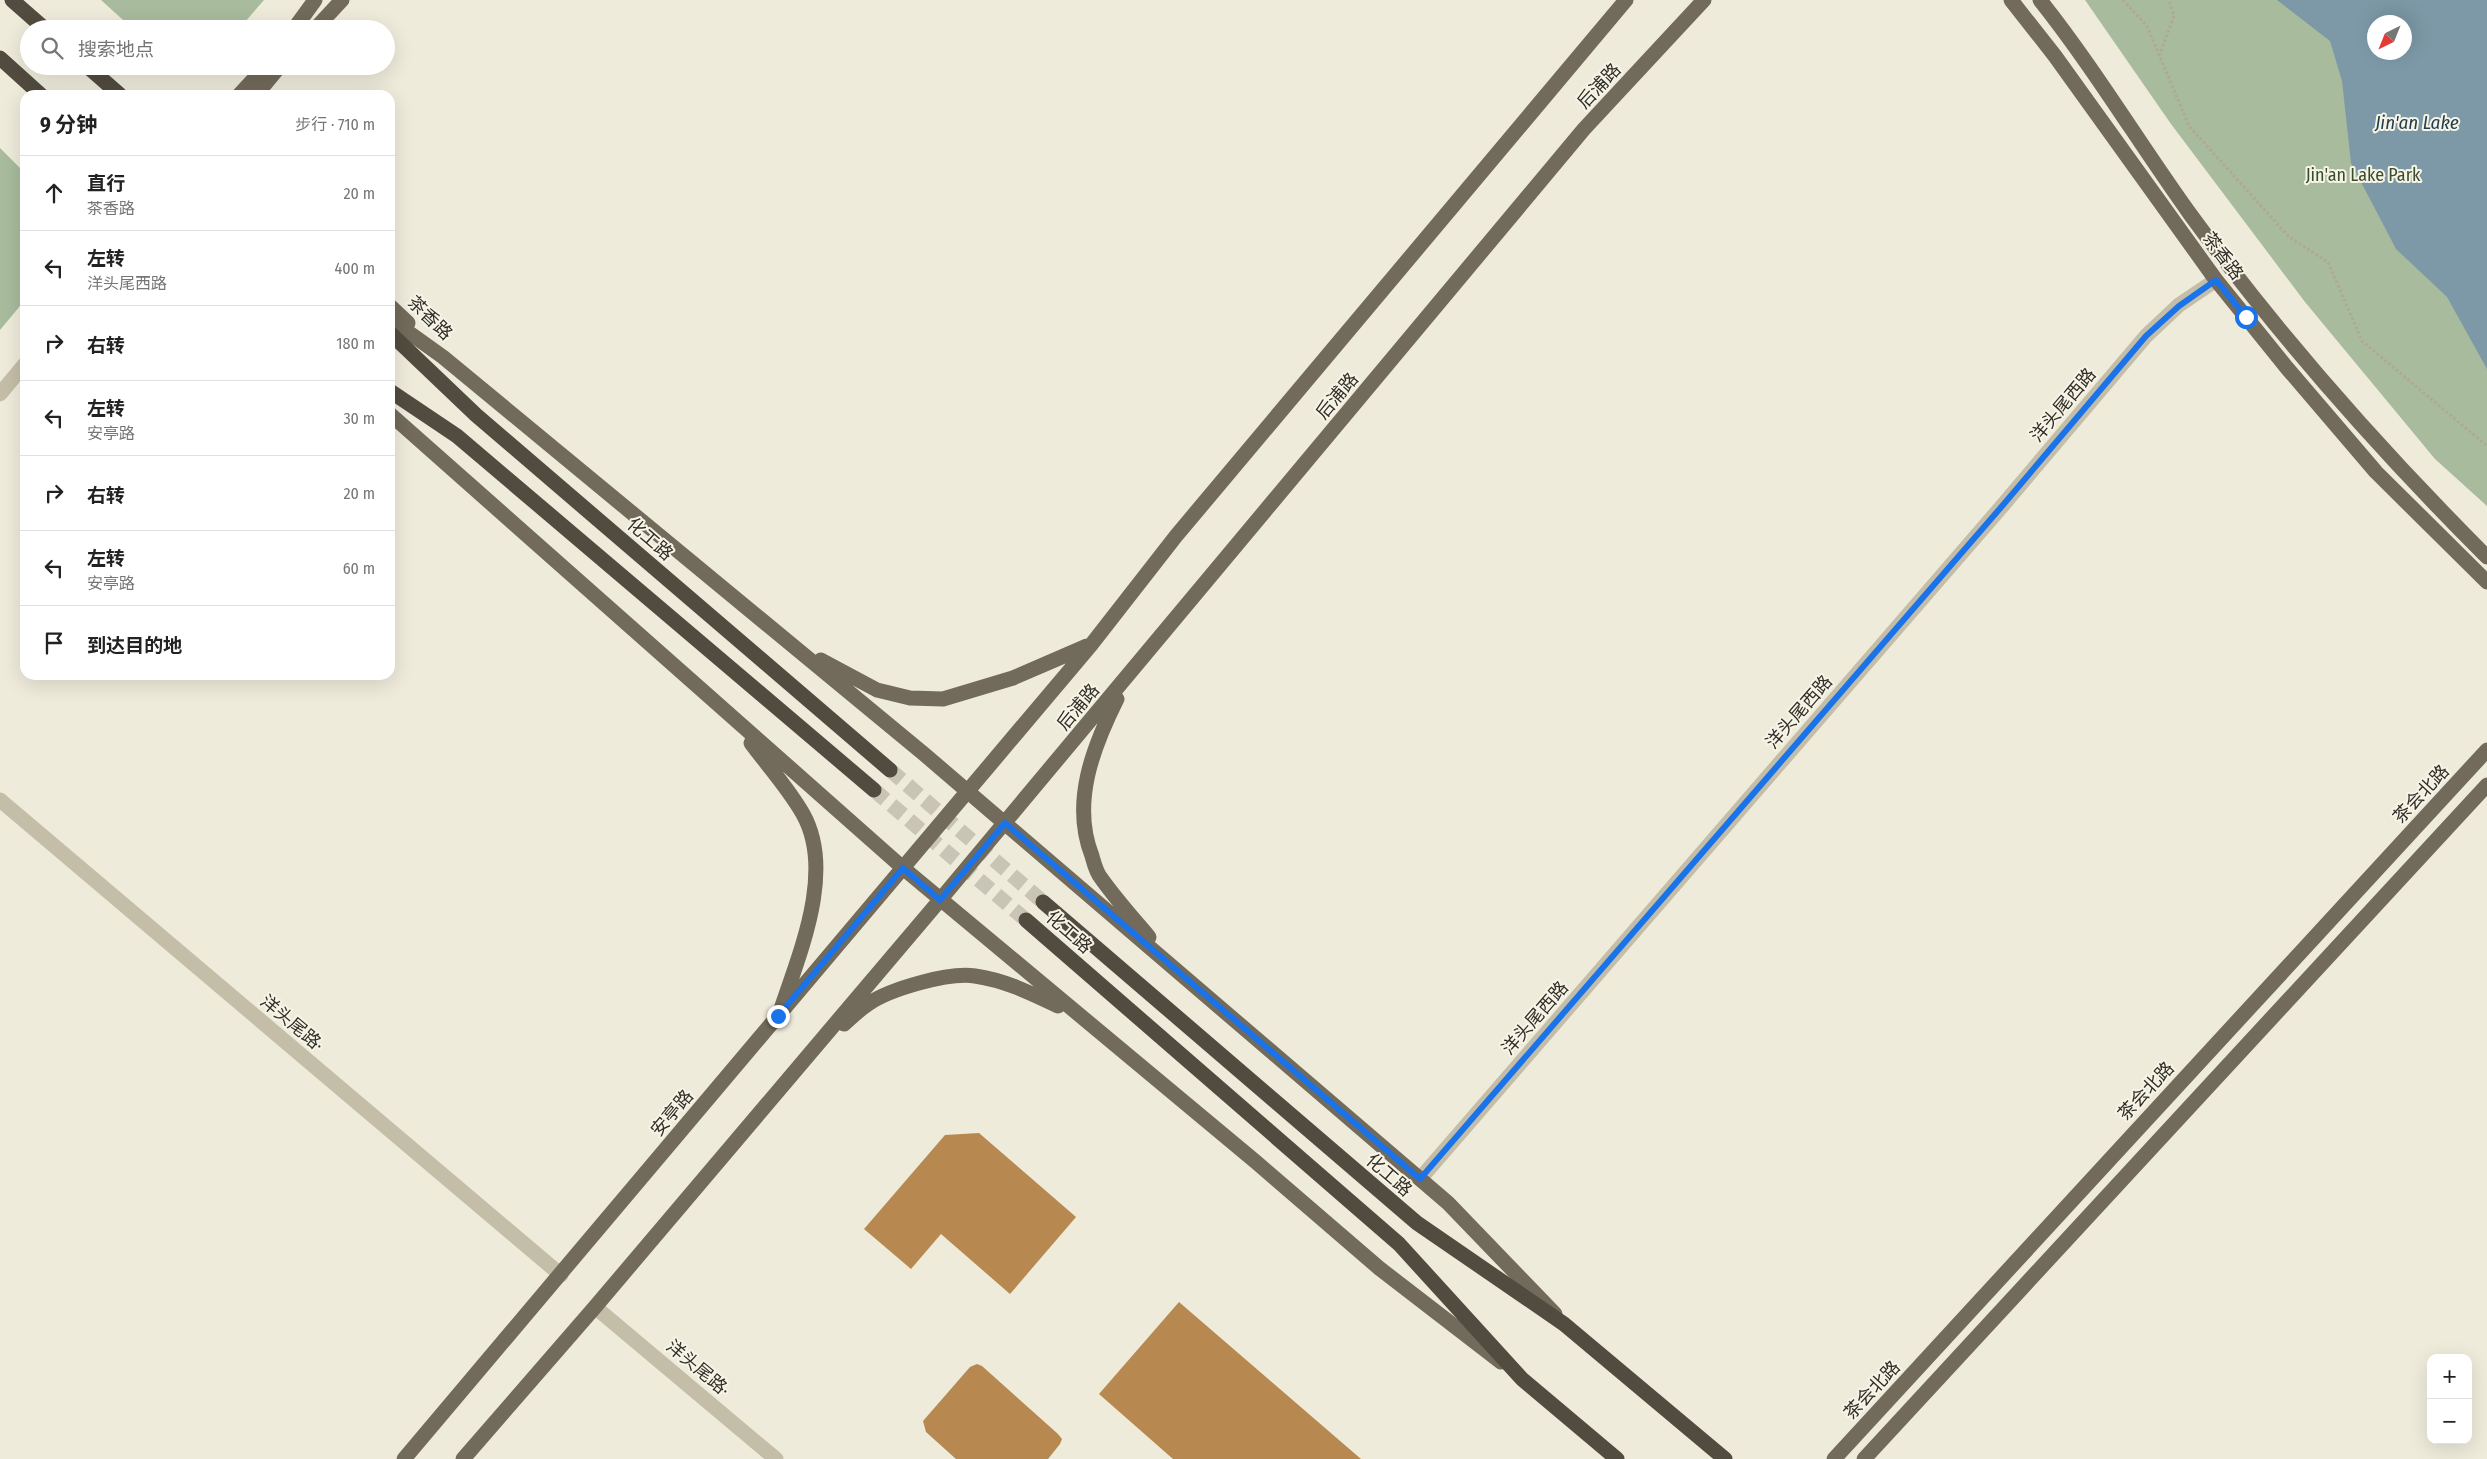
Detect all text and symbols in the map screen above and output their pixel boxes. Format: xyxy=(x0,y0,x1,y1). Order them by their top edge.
north arrow xyxy=(2367,15,2412,60)
search box xyxy=(20,20,395,75)
icon: search xyxy=(38,34,66,62)
text: 搜索地点 xyxy=(78,38,154,61)
street label: 后浦路 xyxy=(1573,59,1625,113)
water label: Jin'an Lake xyxy=(2374,111,2459,134)
text: 9 分钟 xyxy=(40,112,97,138)
text: 步行 · 710 m xyxy=(295,115,375,134)
park label: Jin'an Lake Park xyxy=(2306,164,2421,186)
text: 直行 xyxy=(87,172,125,195)
icon: ahead xyxy=(40,179,68,207)
text: 20 m xyxy=(344,184,375,203)
text: 茶香路 xyxy=(87,199,135,218)
street label: 茶香路 xyxy=(2198,228,2248,284)
text: 左转 xyxy=(87,247,125,270)
icon: left xyxy=(40,254,68,282)
text: 400 m xyxy=(335,259,375,278)
text: 洋头尾西路 xyxy=(87,274,167,293)
street label: 茶香路 xyxy=(403,291,457,345)
route start xyxy=(2235,306,2258,329)
icon: right xyxy=(40,329,68,357)
text: 右转 xyxy=(87,334,125,357)
text: 180 m xyxy=(336,334,375,353)
street label: 洋头尾西路 xyxy=(2026,363,2100,447)
street label: 后浦路 xyxy=(1311,368,1363,424)
text: 左转 xyxy=(87,397,125,420)
icon: left xyxy=(40,404,68,432)
text: 30 m xyxy=(343,409,375,428)
text: 安亭路 xyxy=(87,424,135,443)
icon: right xyxy=(40,479,68,507)
text: 右转 xyxy=(87,484,125,507)
text: 20 m xyxy=(344,484,375,503)
street label: 化工路 xyxy=(622,513,678,565)
text: 左转 xyxy=(87,547,125,570)
icon: left xyxy=(40,554,68,582)
text: 60 m xyxy=(343,559,375,578)
text: 安亭路 xyxy=(87,574,135,593)
icon: arrive xyxy=(40,629,68,657)
text: 到达目的地 xyxy=(87,634,182,657)
street label: 洋头尾西路 xyxy=(1761,671,1837,753)
street label: 后浦路 xyxy=(1052,679,1104,735)
street label: 茶会北路 xyxy=(2388,760,2454,828)
street label: 化工路 xyxy=(1041,906,1097,958)
street label: 洋头尾西路 xyxy=(1497,977,1573,1059)
street label: 洋头尾路· xyxy=(256,990,328,1056)
route end xyxy=(767,1005,790,1028)
street label: 茶会北路 xyxy=(2113,1057,2179,1125)
street label: 安亭路 xyxy=(646,1085,698,1141)
street label: 化工路 xyxy=(1361,1149,1417,1201)
street label: 洋头尾路· xyxy=(662,1335,734,1401)
map controls xyxy=(2427,1354,2472,1444)
button: + xyxy=(2427,1354,2472,1399)
street label: 茶会北路 xyxy=(1839,1356,1905,1424)
button: − xyxy=(2427,1399,2472,1444)

